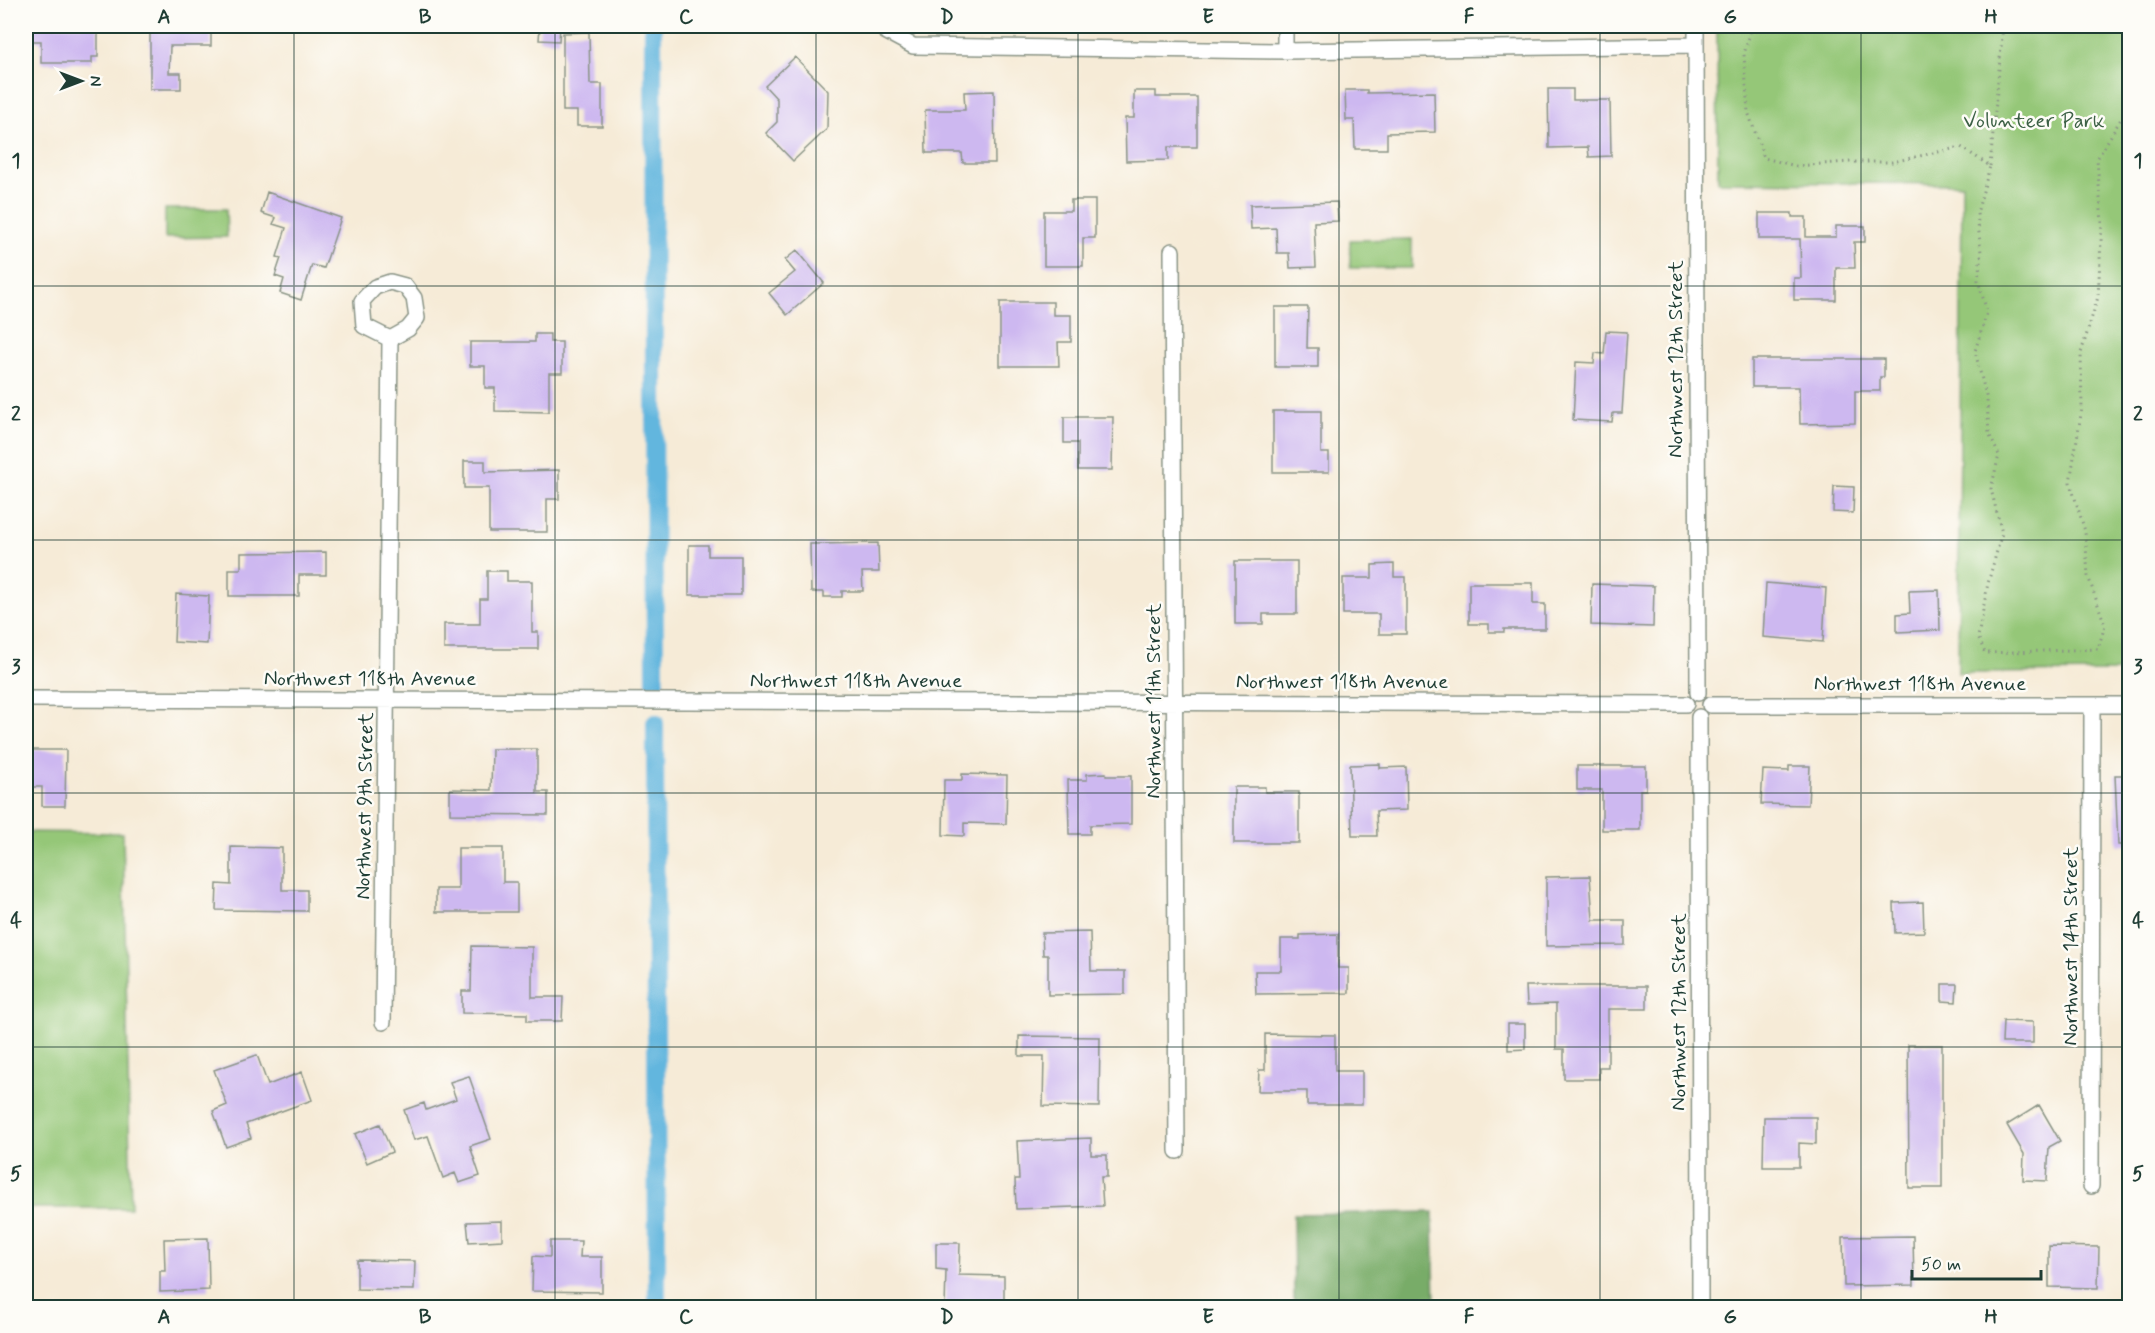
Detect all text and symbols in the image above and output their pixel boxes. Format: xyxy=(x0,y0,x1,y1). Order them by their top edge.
text: A xyxy=(157,4,171,31)
text: B xyxy=(419,4,432,31)
text: C xyxy=(679,4,694,31)
text: D xyxy=(940,4,954,31)
text: E xyxy=(1202,4,1214,31)
text: F xyxy=(1464,4,1475,31)
text: G xyxy=(1723,4,1737,31)
text: H xyxy=(1984,4,1998,31)
north arrow xyxy=(51,51,111,111)
text: N xyxy=(84,76,105,86)
park label: Volunteer Park xyxy=(1963,107,2105,135)
text: 1 xyxy=(12,148,20,175)
text: 1 xyxy=(2134,148,2142,175)
street label: Northwest 12th Street xyxy=(1662,259,1690,458)
text: 2 xyxy=(11,401,21,428)
text: 2 xyxy=(2133,401,2143,428)
street label: Northwest 11th Street xyxy=(1140,603,1168,799)
text: 3 xyxy=(11,654,21,681)
text: 3 xyxy=(2133,654,2143,681)
street label: Northwest 118th Avenue xyxy=(264,665,476,693)
street label: Northwest 118th Avenue xyxy=(750,667,962,695)
street label: Northwest 118th Avenue xyxy=(1236,668,1448,696)
street label: Northwest 118th Avenue xyxy=(1814,670,2026,698)
street label: Northwest 9th Street xyxy=(349,711,381,900)
street label: Northwest 14th Street xyxy=(2057,846,2085,1046)
text: 4 xyxy=(10,908,22,935)
text: 4 xyxy=(2132,908,2144,935)
street label: Northwest 12th Street xyxy=(1665,912,1693,1111)
text: 5 xyxy=(10,1161,22,1188)
text: 5 xyxy=(2132,1161,2144,1188)
scale bar xyxy=(1912,1243,2041,1281)
text: 50 m xyxy=(1921,1253,1961,1277)
text: A xyxy=(157,1304,171,1331)
text: B xyxy=(419,1304,432,1331)
text: C xyxy=(679,1304,694,1331)
text: D xyxy=(940,1304,954,1331)
text: E xyxy=(1202,1304,1214,1331)
text: F xyxy=(1464,1304,1475,1331)
text: G xyxy=(1723,1304,1737,1331)
text: H xyxy=(1984,1304,1998,1331)

